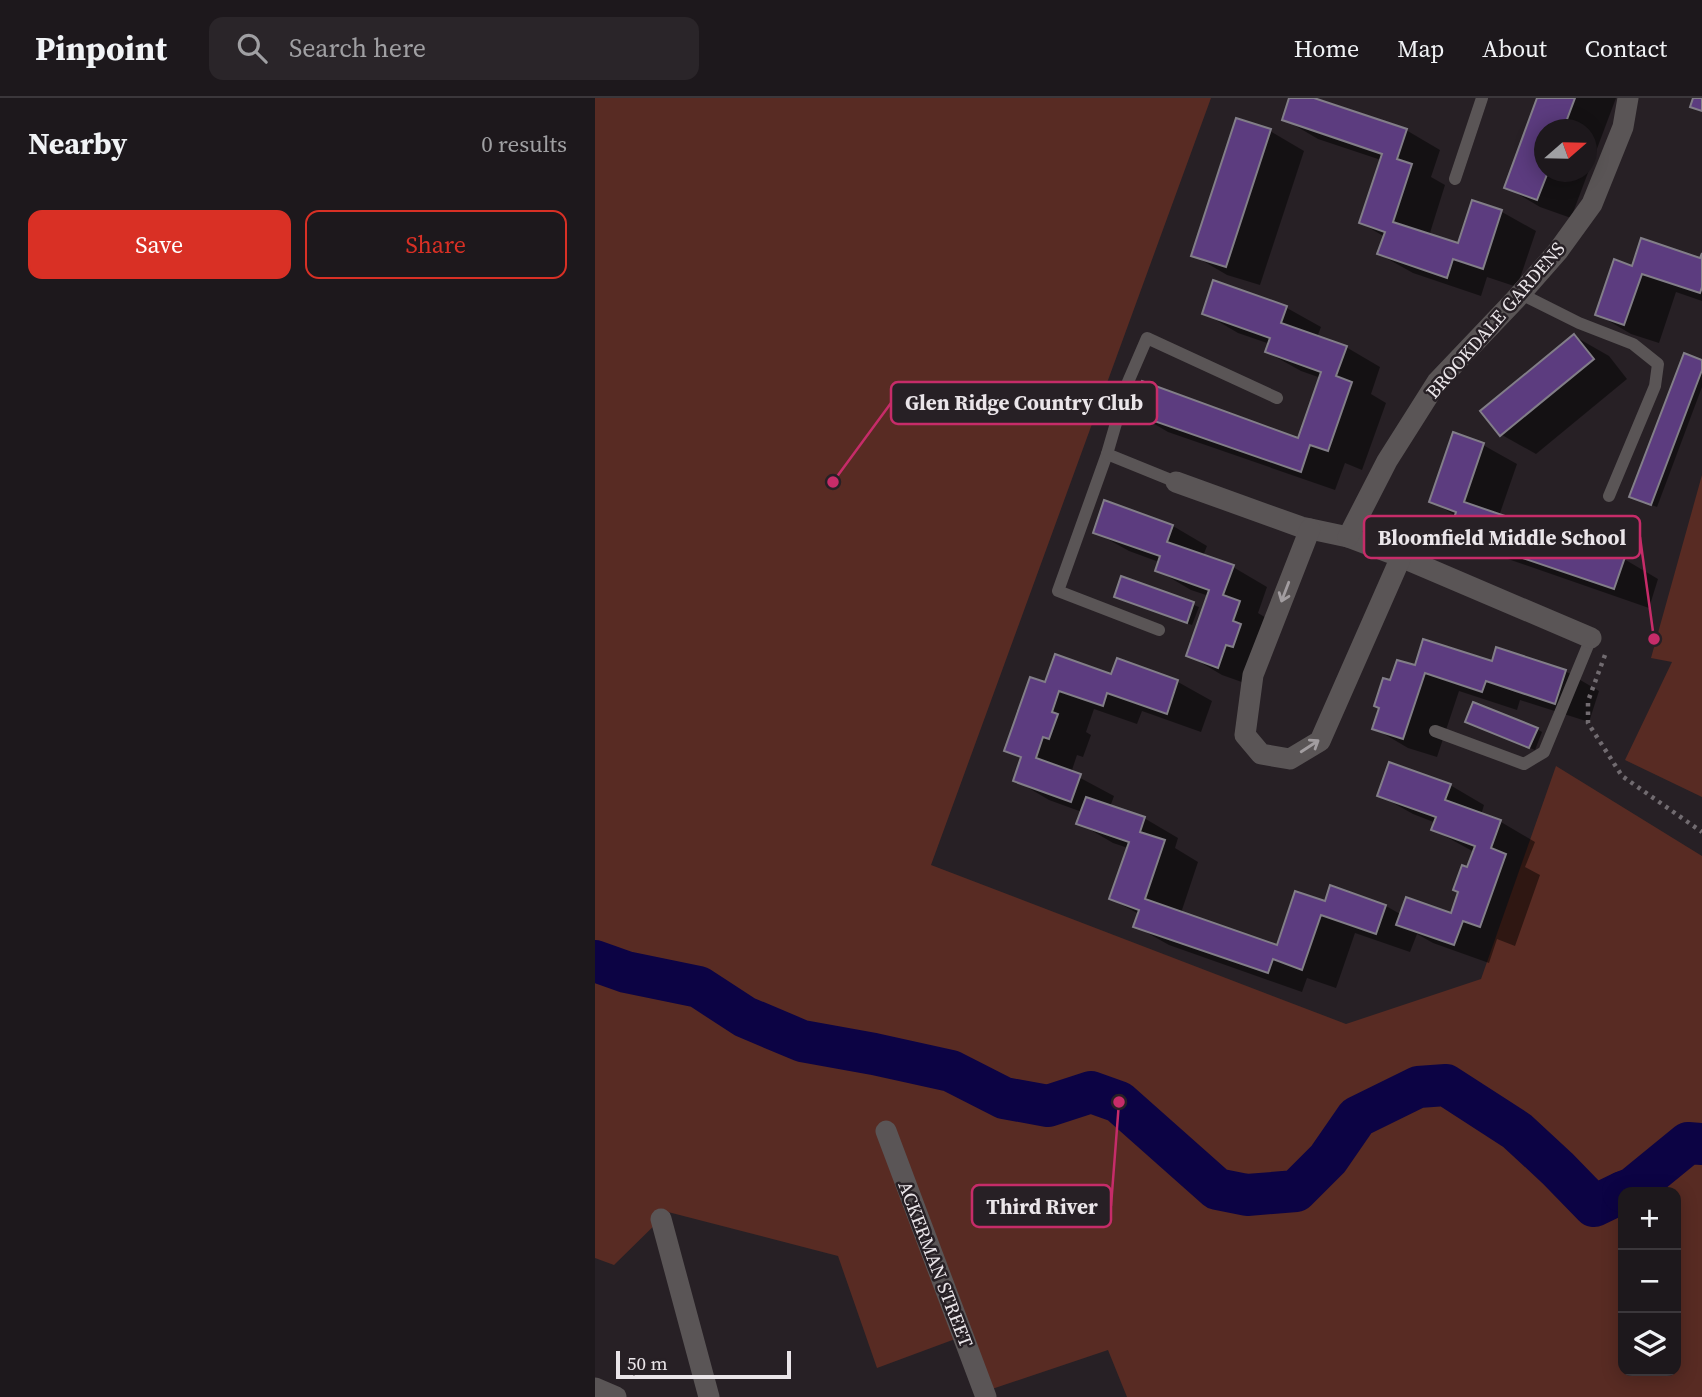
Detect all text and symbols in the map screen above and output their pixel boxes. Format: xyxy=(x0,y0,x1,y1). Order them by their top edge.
search box xyxy=(209,17,699,80)
text: Pinpoint xyxy=(35,26,167,71)
icon: search xyxy=(233,29,271,67)
text: Search here xyxy=(289,30,426,66)
text: Home xyxy=(1294,32,1359,65)
text: Map xyxy=(1397,32,1444,65)
text: About xyxy=(1482,32,1547,65)
text: Contact xyxy=(1585,32,1667,65)
north arrow xyxy=(1534,119,1597,182)
text: Nearby xyxy=(28,123,127,164)
text: 0 results xyxy=(481,128,567,160)
button: Save xyxy=(28,210,291,279)
button: Share xyxy=(305,210,567,279)
street label: BROOKDALE GARDENS xyxy=(1420,236,1570,404)
callout: Glen Ridge Country Club xyxy=(891,382,1157,424)
text: Glen Ridge Country Club xyxy=(905,388,1143,417)
callout: Bloomfield Middle School xyxy=(1364,516,1640,558)
text: Bloomfield Middle School xyxy=(1378,523,1626,552)
one-way arrow xyxy=(1278,581,1291,603)
one-way arrow xyxy=(1300,739,1319,753)
street label: ACKERMAN STREET xyxy=(892,1177,980,1351)
callout: Third River xyxy=(972,1185,1111,1227)
map controls xyxy=(1618,1187,1681,1376)
button: + xyxy=(1618,1187,1681,1250)
text: Third River xyxy=(986,1192,1098,1221)
button: − xyxy=(1618,1250,1681,1313)
button: layers xyxy=(1618,1313,1681,1376)
scale bar xyxy=(616,1348,791,1380)
text: 50 m xyxy=(627,1350,668,1376)

